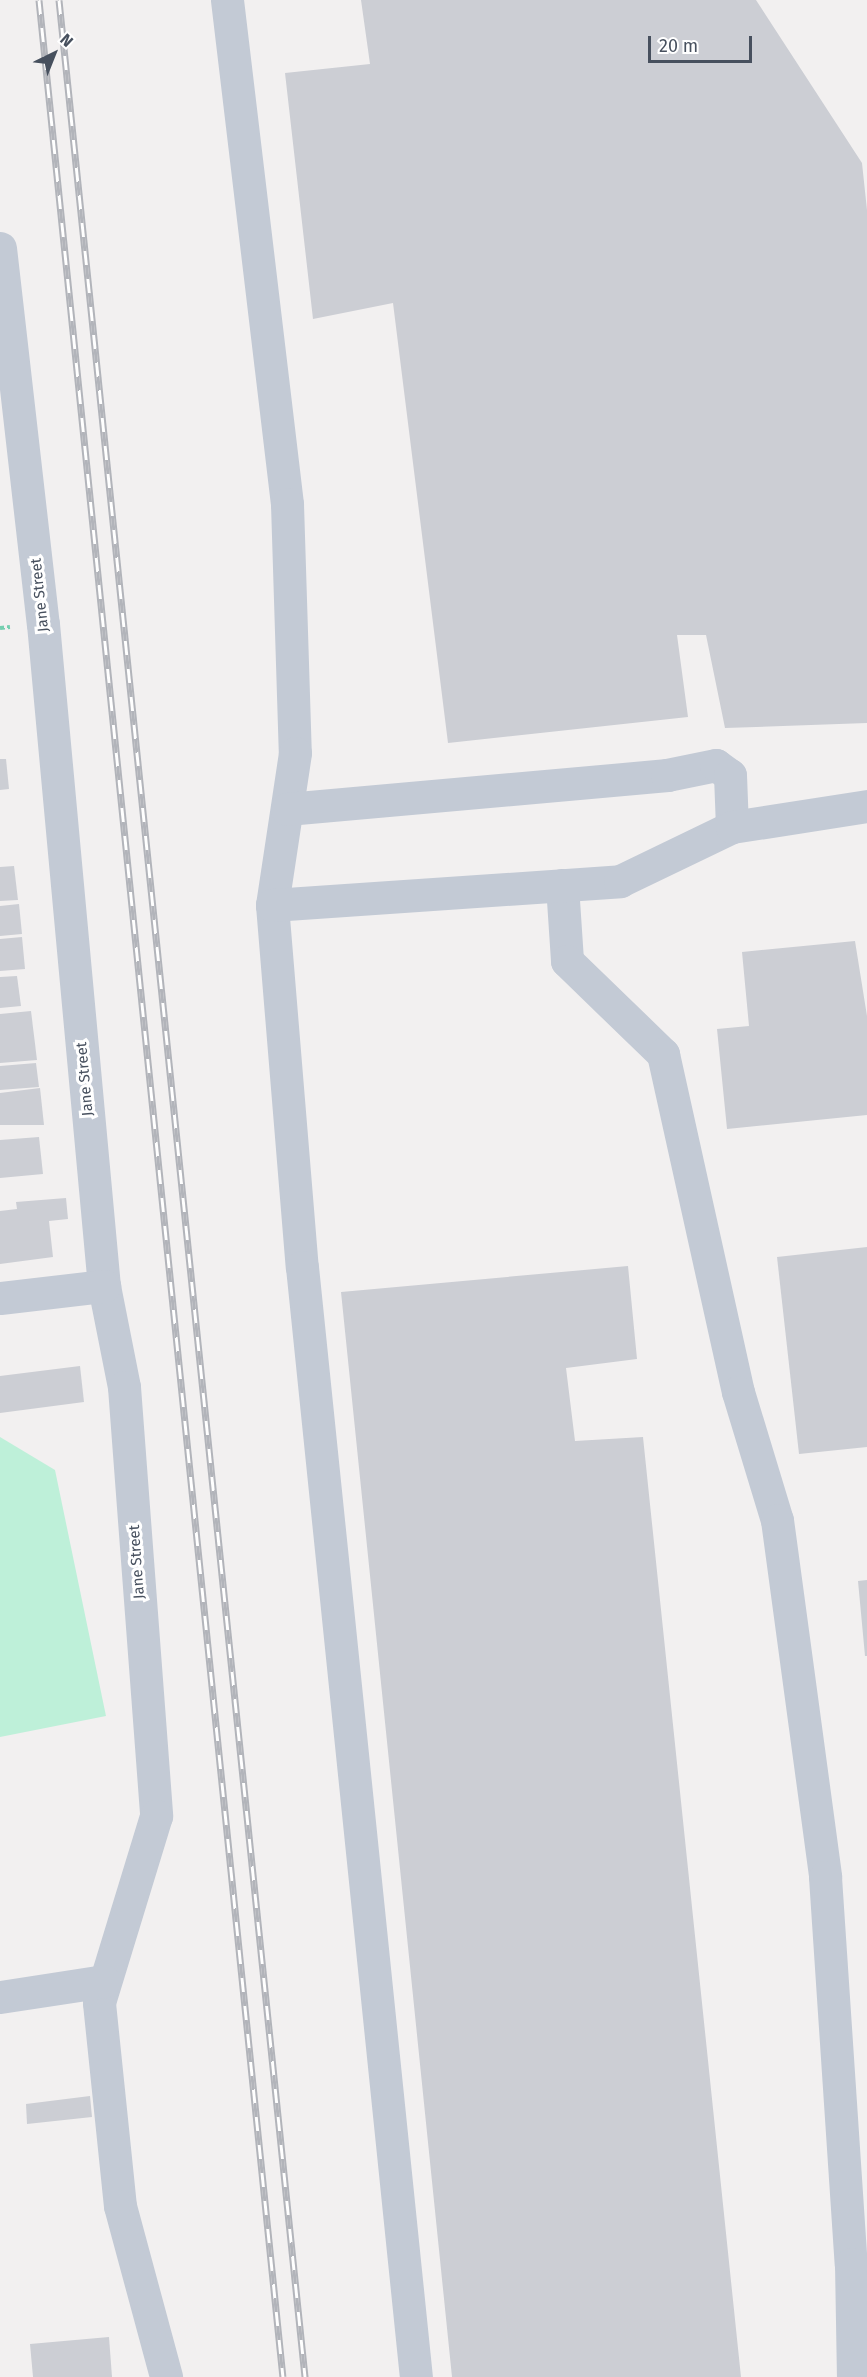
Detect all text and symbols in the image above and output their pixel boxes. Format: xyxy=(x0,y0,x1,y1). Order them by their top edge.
north arrow xyxy=(24,24,84,84)
scale bar xyxy=(651,24,754,62)
text: N xyxy=(56,30,77,51)
text: 20 m xyxy=(659,35,698,57)
street label: Jane Street xyxy=(27,557,53,633)
street label: Jane Street xyxy=(73,1041,97,1117)
street label: Jane Street xyxy=(125,1524,149,1600)

